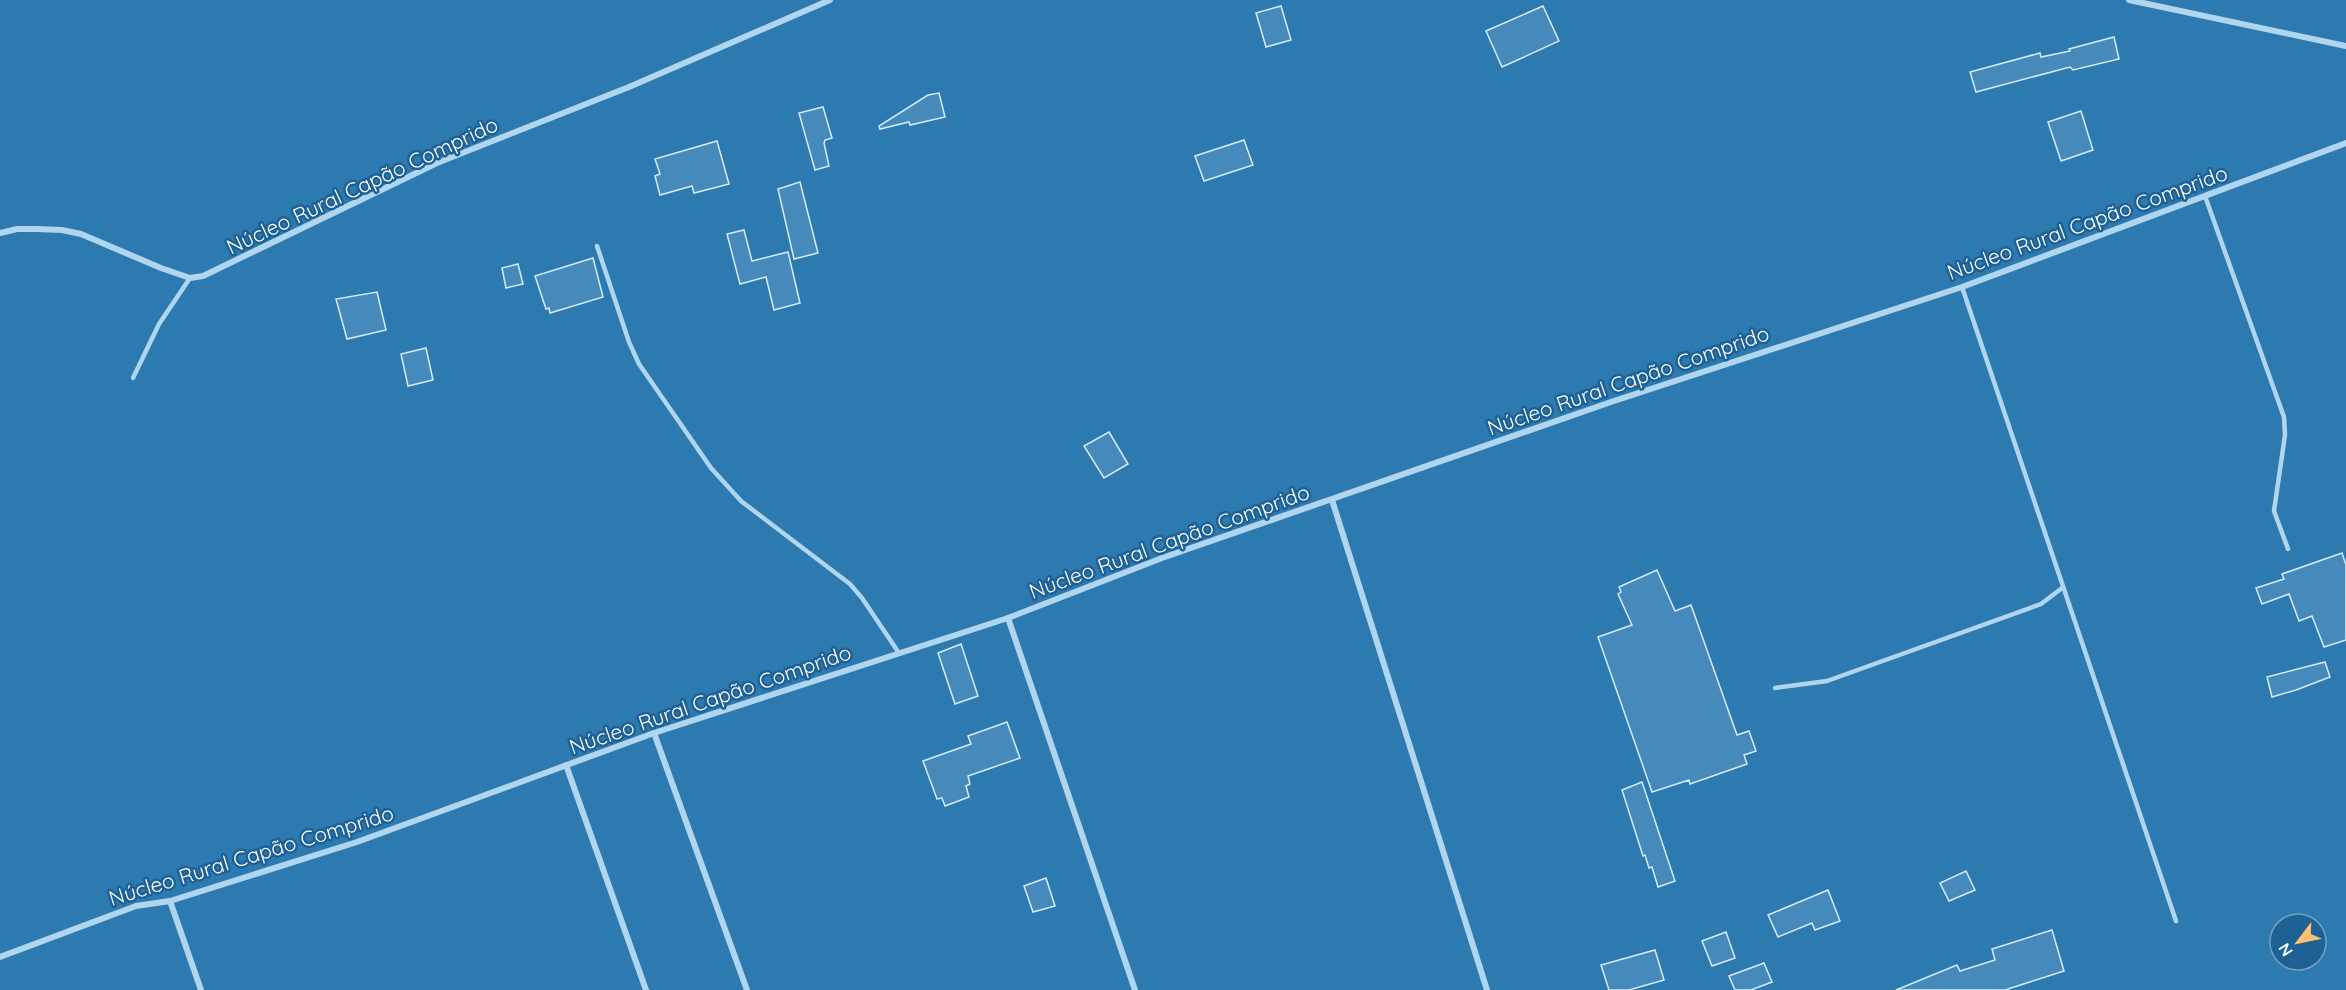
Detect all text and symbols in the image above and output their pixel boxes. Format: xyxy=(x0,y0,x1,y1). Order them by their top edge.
street label: Núcleo Rural Capão Comprido xyxy=(222,111,502,259)
street label: Núcleo Rural Capão Comprido xyxy=(1943,159,2231,285)
street label: Núcleo Rural Capão Comprido xyxy=(1484,319,1772,441)
street label: Núcleo Rural Capão Comprido xyxy=(1025,478,1313,604)
street label: Núcleo Rural Capão Comprido xyxy=(566,638,854,760)
street label: Núcleo Rural Capão Comprido xyxy=(105,799,397,911)
north arrow xyxy=(2268,912,2328,972)
text: N xyxy=(2274,940,2297,960)

